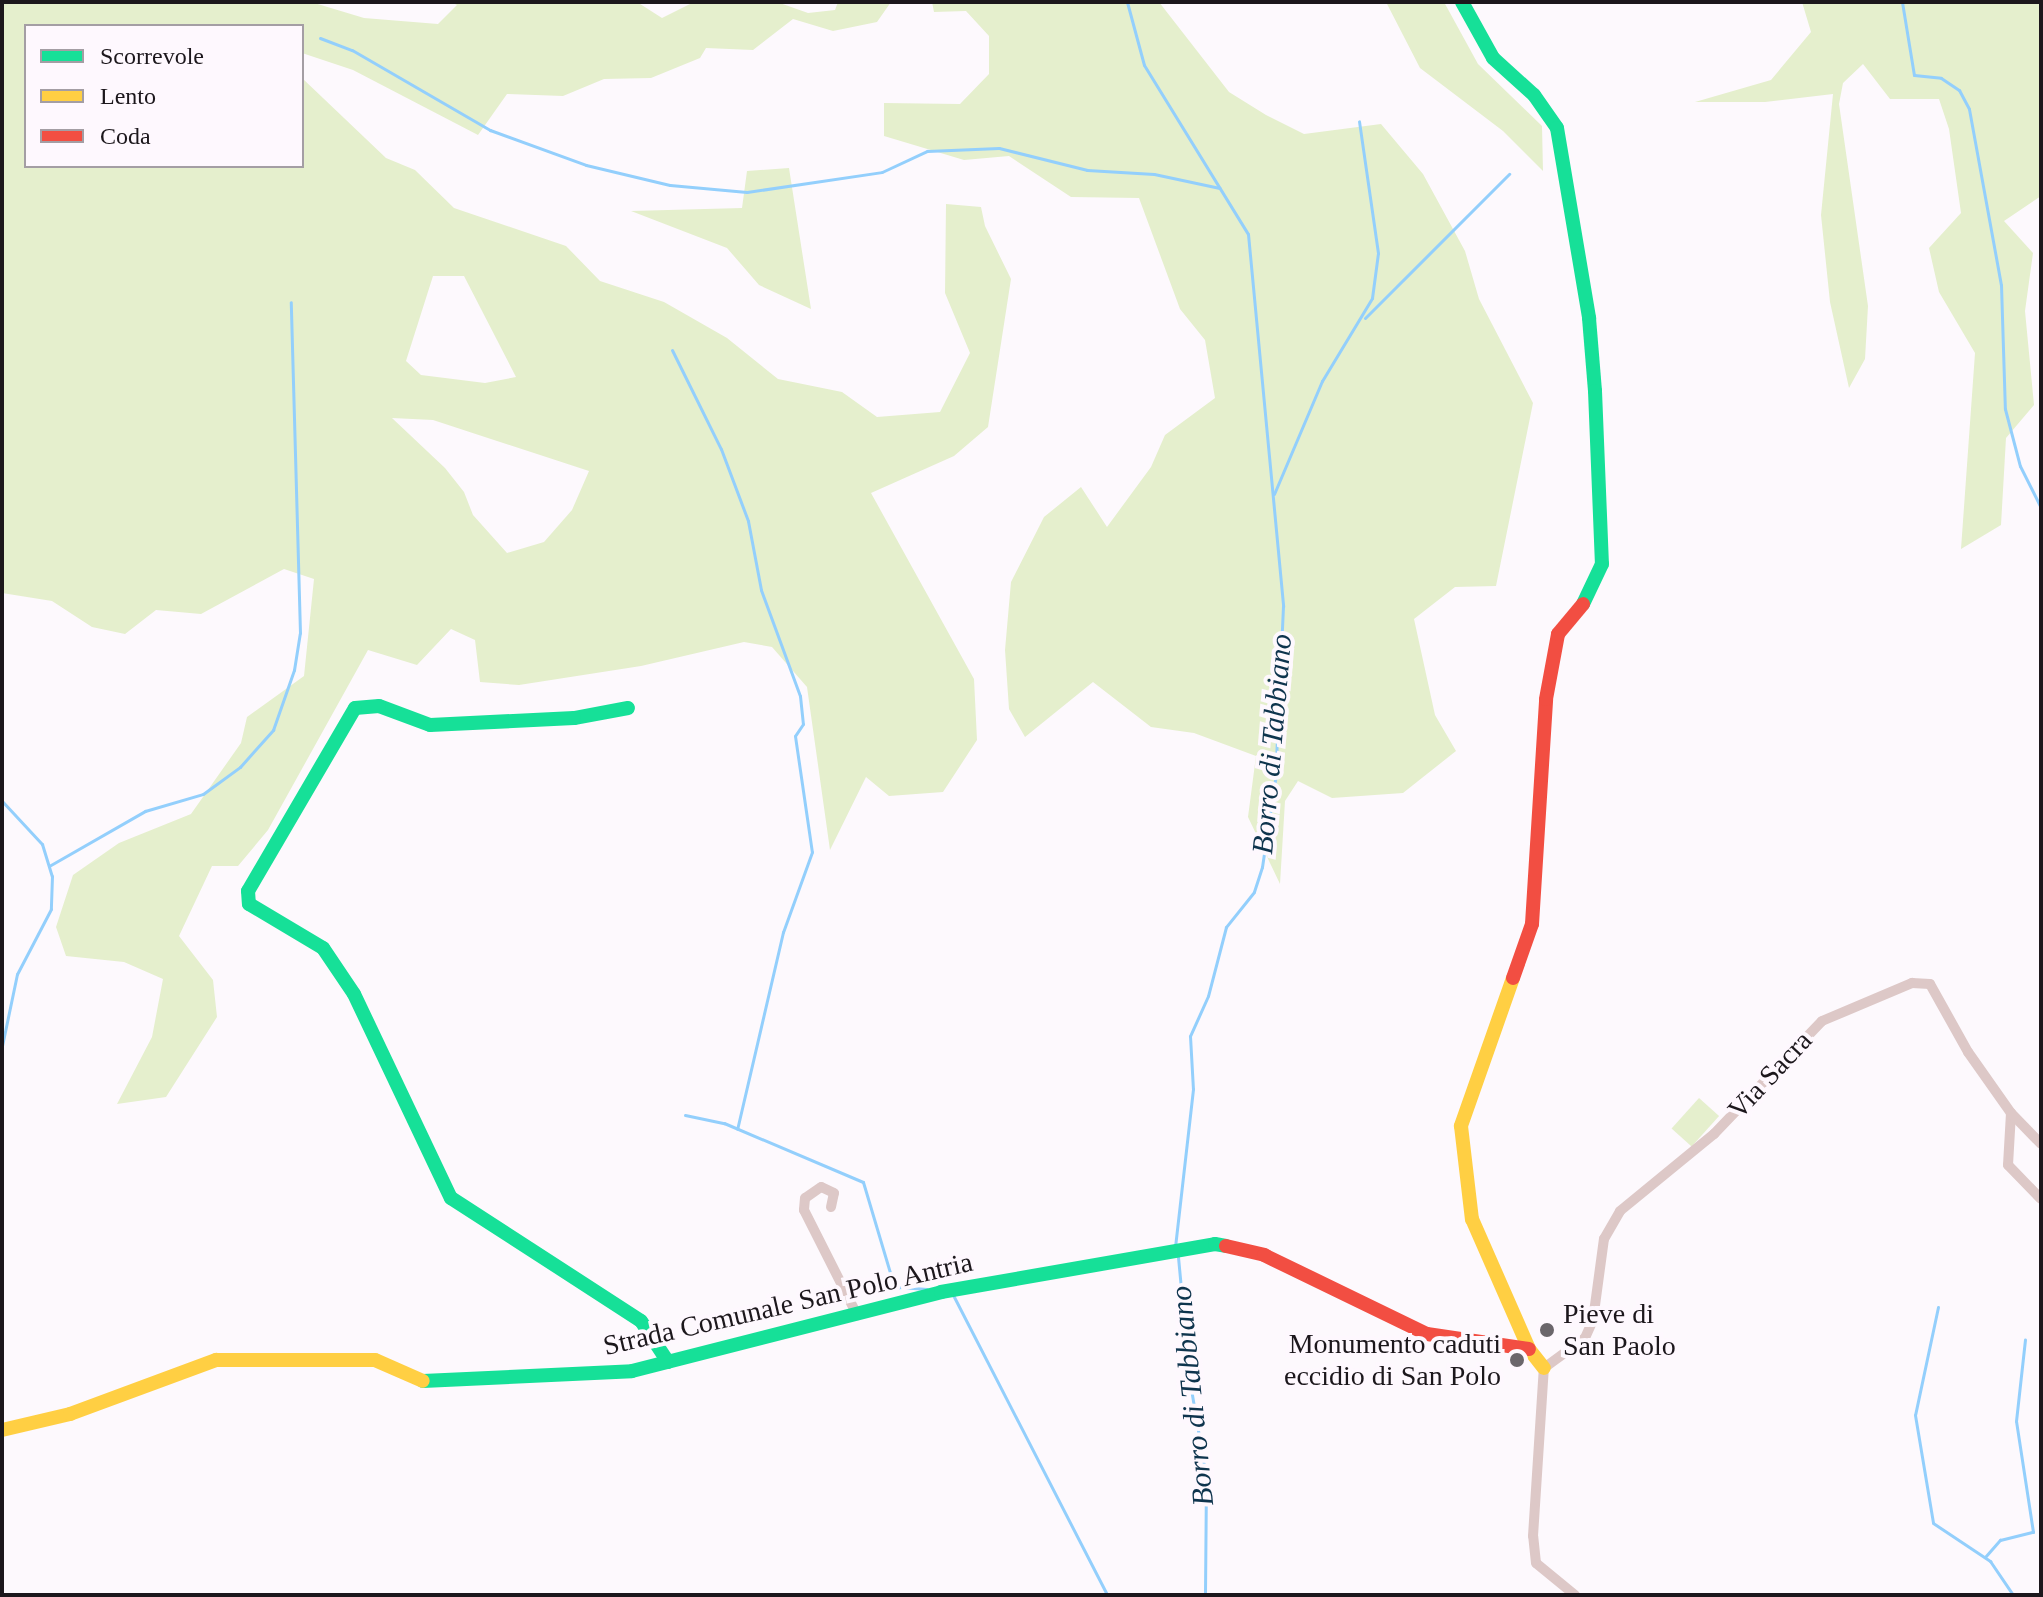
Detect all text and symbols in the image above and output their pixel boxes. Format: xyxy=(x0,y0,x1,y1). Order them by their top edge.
legend xyxy=(24,24,304,168)
text: Scorrevole xyxy=(100,43,204,69)
text: Lento xyxy=(100,83,156,109)
text: Coda xyxy=(100,123,151,149)
water label: Borro di Tabbiano xyxy=(1244,632,1300,856)
street label: Via Sacra xyxy=(1721,1024,1819,1126)
street label: Strada Comunale San Polo Antria xyxy=(599,1245,977,1363)
water label: Borro di Tabbiano xyxy=(1163,1284,1221,1508)
place label: Pieve di San Paolo xyxy=(1563,1297,1676,1363)
marker: Pieve di San Paolo xyxy=(1538,1321,1556,1339)
place label: Monumento caduti eccidio di San Polo xyxy=(1284,1327,1501,1393)
marker: Monumento caduti eccidio di San Polo xyxy=(1508,1351,1526,1369)

